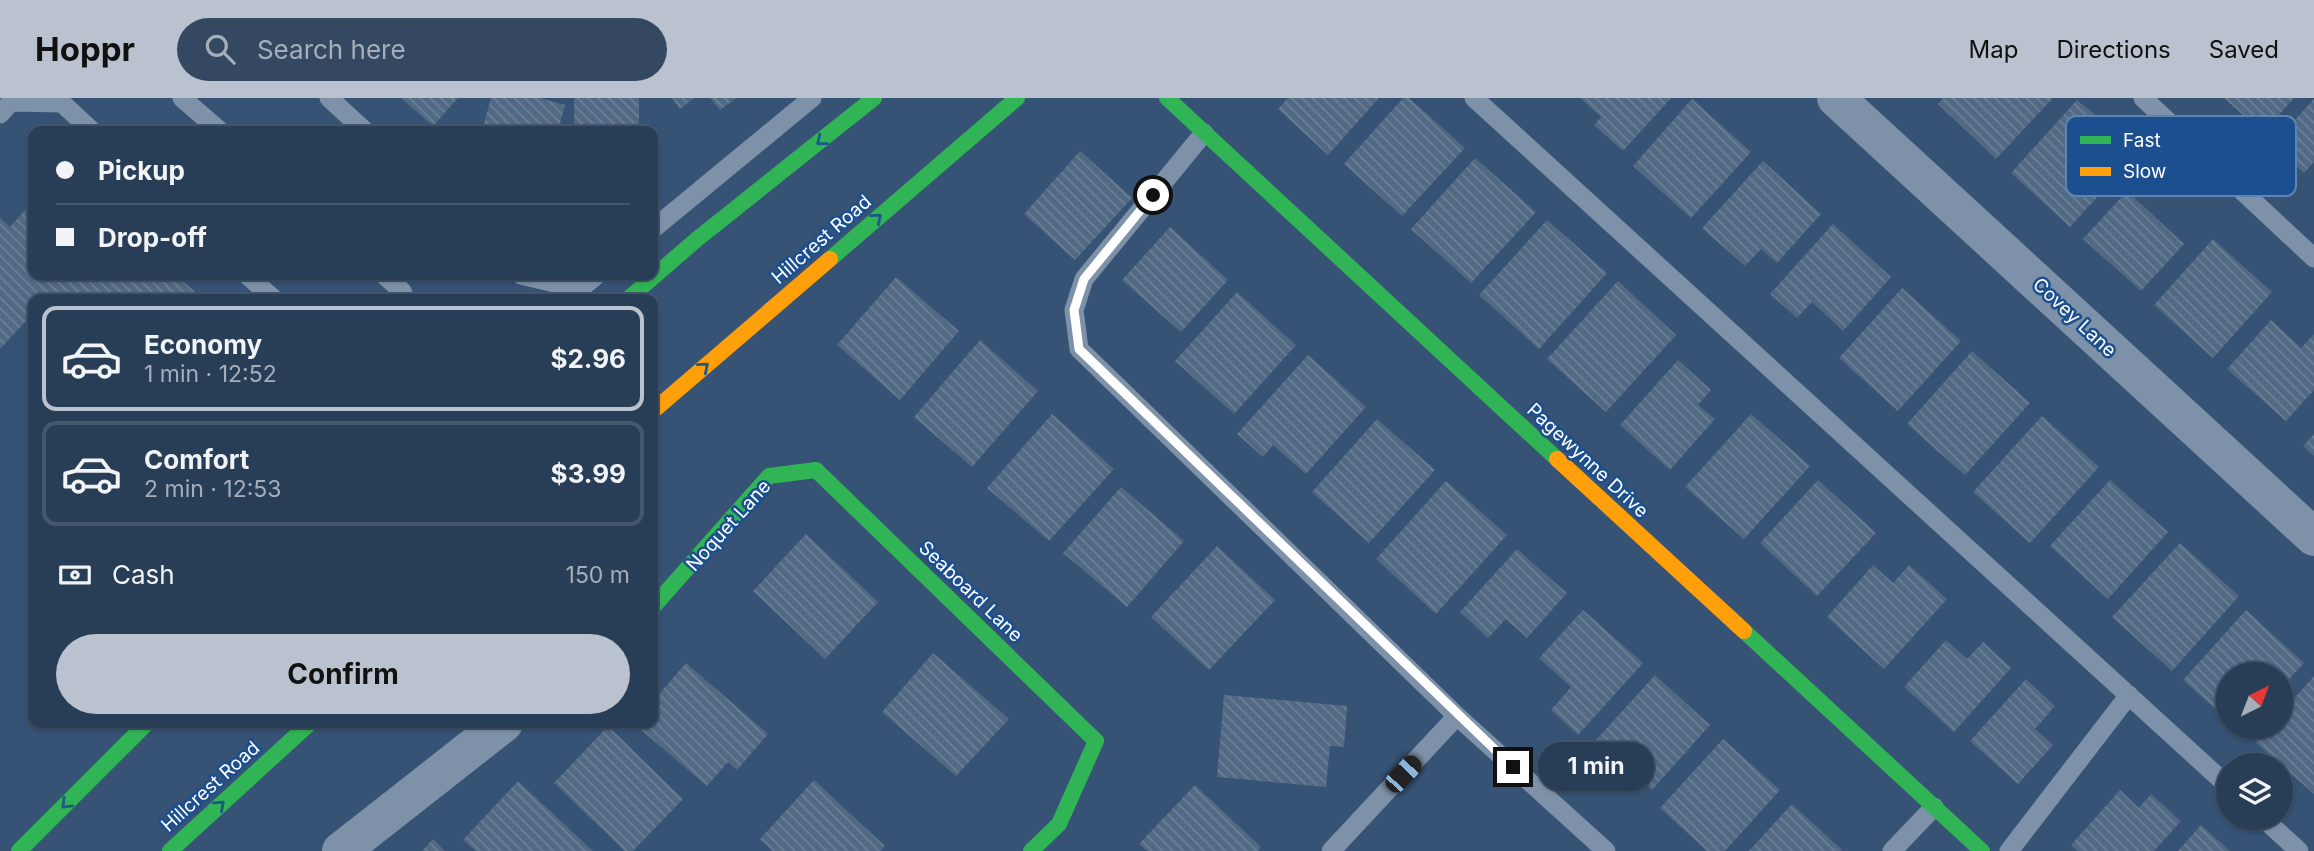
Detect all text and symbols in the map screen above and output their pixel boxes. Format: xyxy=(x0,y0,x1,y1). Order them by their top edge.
search box xyxy=(177,18,667,81)
text: Hoppr xyxy=(35,29,135,69)
icon: search xyxy=(201,30,239,68)
text: Search here xyxy=(257,34,406,65)
text: Map xyxy=(1969,35,2018,64)
text: Directions xyxy=(2056,35,2171,64)
text: Saved xyxy=(2209,35,2279,64)
legend xyxy=(2066,116,2296,196)
text: Fast xyxy=(2123,129,2161,152)
one-way arrow xyxy=(816,132,828,145)
text: Pickup xyxy=(98,155,185,186)
text: Slow xyxy=(2123,160,2166,183)
route start xyxy=(1137,179,1169,211)
street label: Hillcrest Road xyxy=(767,190,876,289)
one-way arrow xyxy=(869,214,882,226)
text: Drop-off xyxy=(98,222,207,253)
street label: Covey Lane xyxy=(2028,273,2121,362)
icon: car xyxy=(60,327,123,390)
text: Economy xyxy=(144,329,262,360)
text: $2.96 xyxy=(550,343,626,374)
text: 1 min · 12:52 xyxy=(144,360,277,388)
one-way arrow xyxy=(696,363,709,375)
street label: Pagewynne Drive xyxy=(1522,398,1653,522)
icon: car xyxy=(60,442,123,505)
text: Comfort xyxy=(144,444,249,475)
text: $3.99 xyxy=(551,458,626,489)
text: 2 min · 12:53 xyxy=(144,475,282,503)
street label: Noquet Lane xyxy=(681,475,775,576)
street label: Seaboard Lane xyxy=(914,536,1027,647)
icon: cash xyxy=(56,556,94,594)
text: Cash xyxy=(112,559,175,590)
text: 150 m xyxy=(566,561,630,589)
button: Confirm xyxy=(56,634,630,714)
north arrow xyxy=(2216,662,2292,738)
map controls xyxy=(2216,662,2293,830)
street label: Hillcrest Road xyxy=(157,736,264,836)
callout: 1 min xyxy=(1538,742,1653,792)
car xyxy=(1381,751,1426,797)
route end xyxy=(1497,751,1529,783)
text: 1 min xyxy=(1568,752,1624,780)
button: layers xyxy=(2216,753,2293,830)
one-way arrow xyxy=(61,795,74,808)
one-way arrow xyxy=(212,801,225,813)

